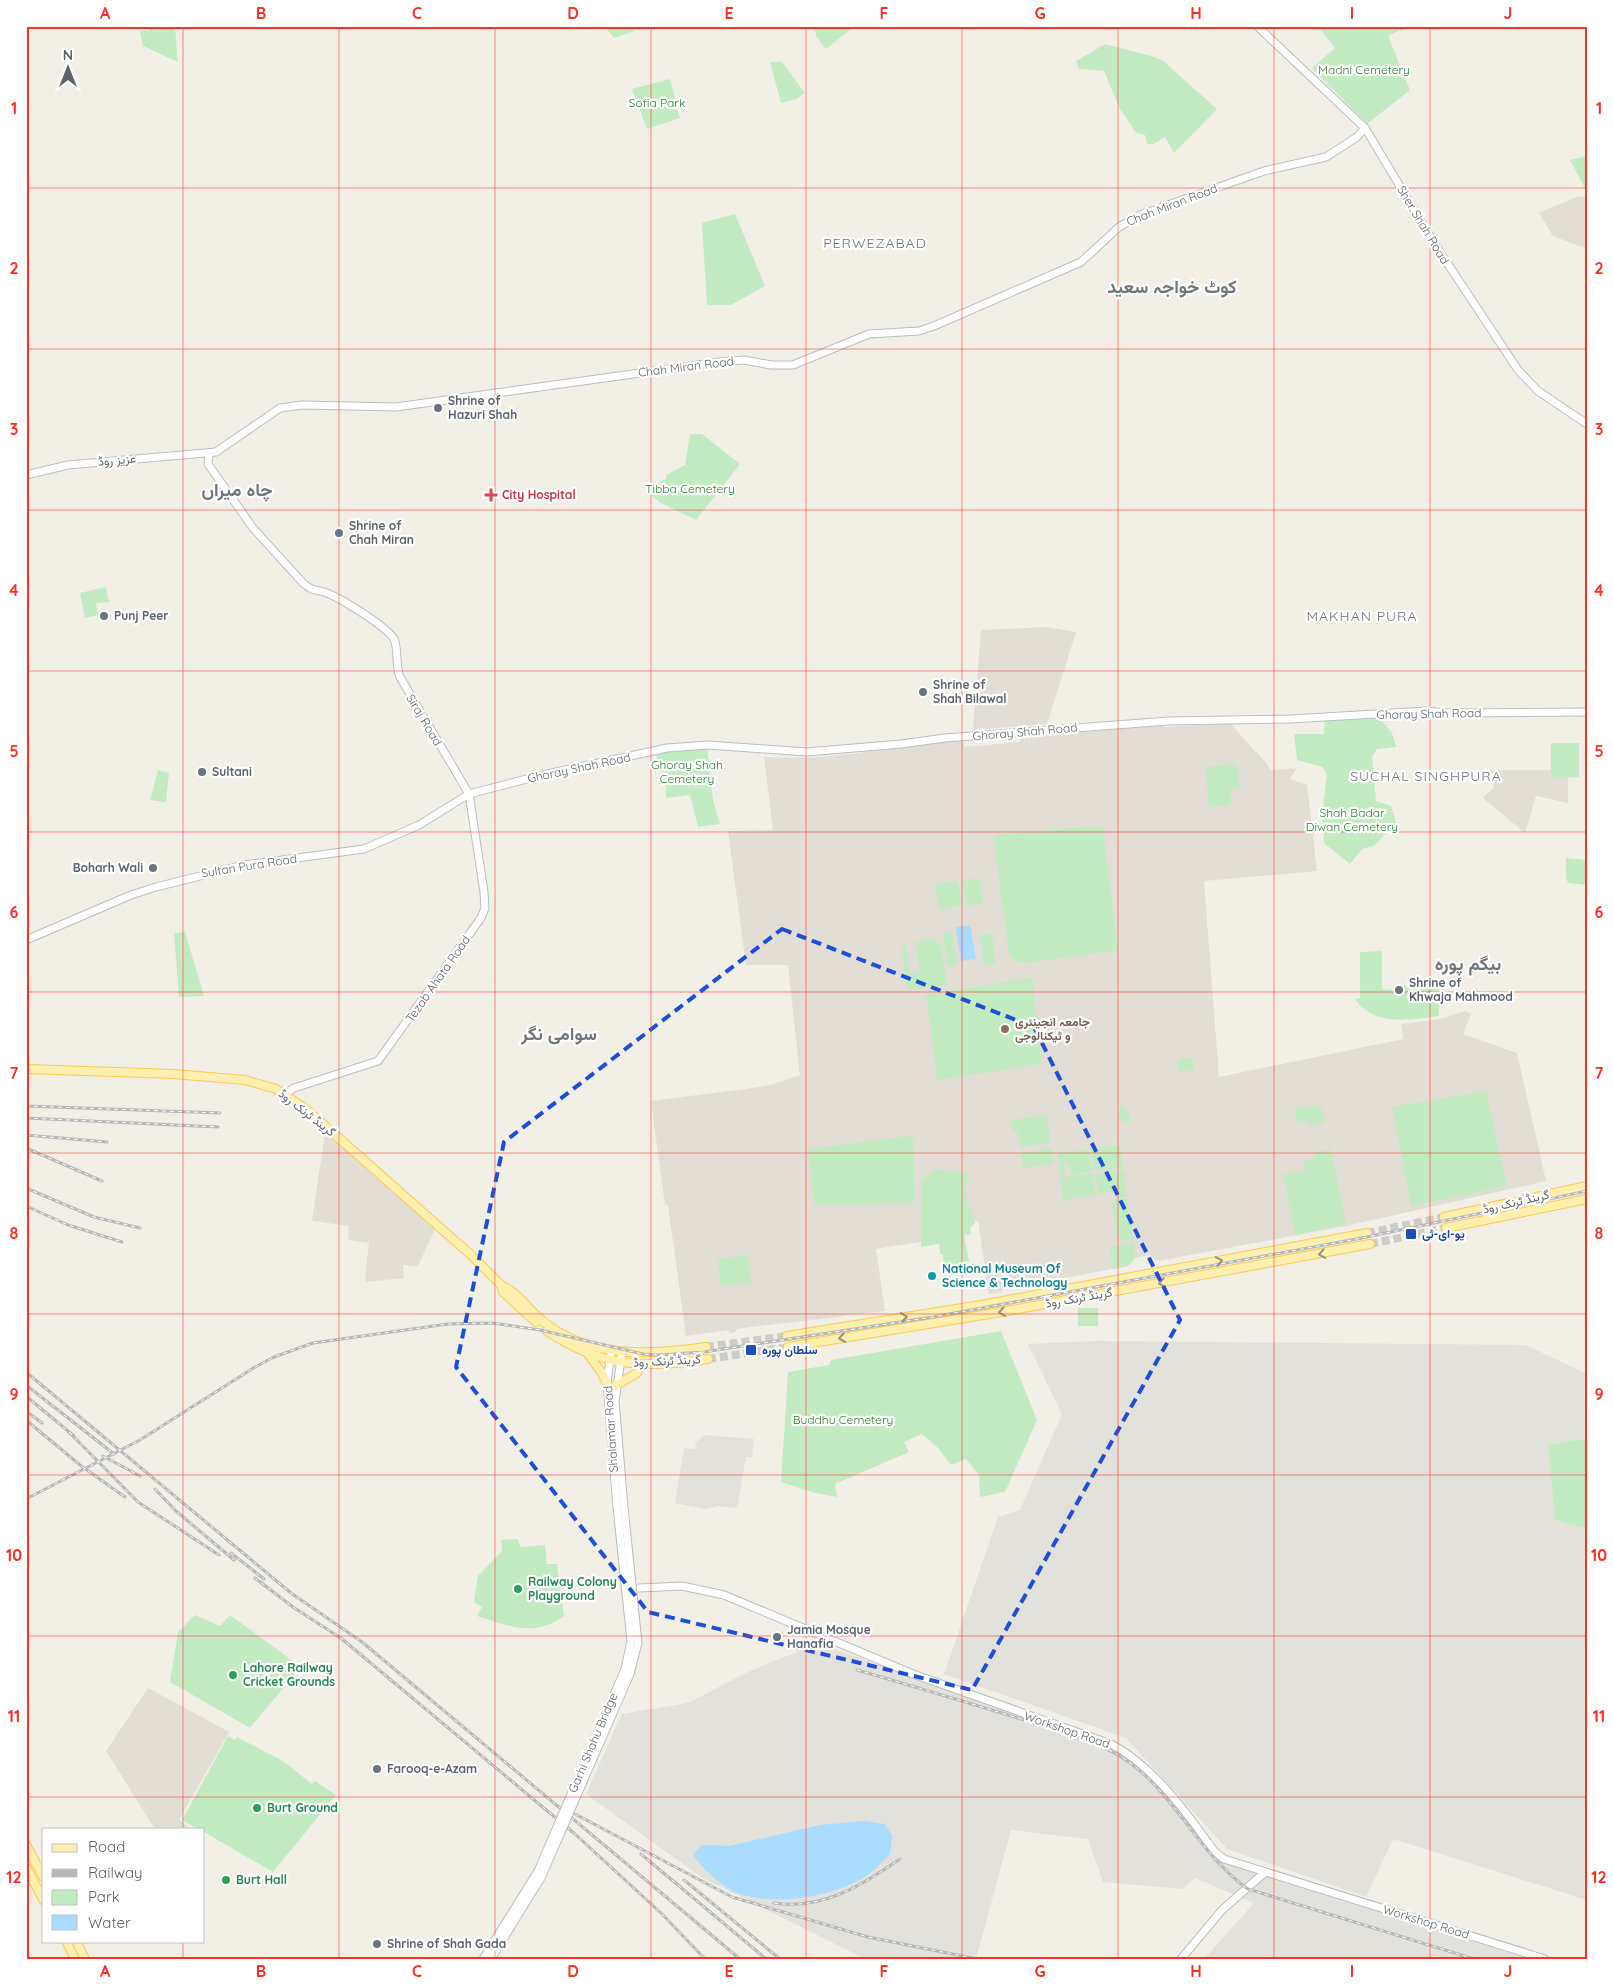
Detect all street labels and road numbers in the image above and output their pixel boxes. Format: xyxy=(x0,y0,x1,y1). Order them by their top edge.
street label: Chah Miran Road xyxy=(1124,180,1219,229)
street label: Sher Shah Road xyxy=(1394,183,1453,267)
street label: Chah Miran Road xyxy=(637,353,735,380)
street label: عزیز روڈ xyxy=(97,450,137,470)
street label: Siraj Road xyxy=(403,691,446,748)
street label: Ghoray Shah Road xyxy=(1376,705,1482,722)
street label: Ghoray Shah Road xyxy=(972,719,1078,744)
street label: Ghoray Shah Road xyxy=(526,749,632,786)
street label: Sultan Pura Road xyxy=(200,851,298,880)
street label: Tezab Ahata Road xyxy=(402,932,473,1025)
street label: گرینڈ ٹرنک روڈ xyxy=(275,1086,339,1140)
street label: گرینڈ ٹرنک روڈ xyxy=(1481,1187,1551,1217)
street label: گرینڈ ٹرنک روڈ xyxy=(1044,1284,1114,1312)
street label: گرینڈ ٹرنک روڈ xyxy=(633,1351,701,1371)
street label: Shalamar Road xyxy=(600,1385,621,1473)
street label: Garhi Shahu Bridge xyxy=(565,1690,620,1795)
street label: Workshop Road xyxy=(1022,1708,1112,1751)
street label: Workshop Road xyxy=(1381,1901,1471,1942)

